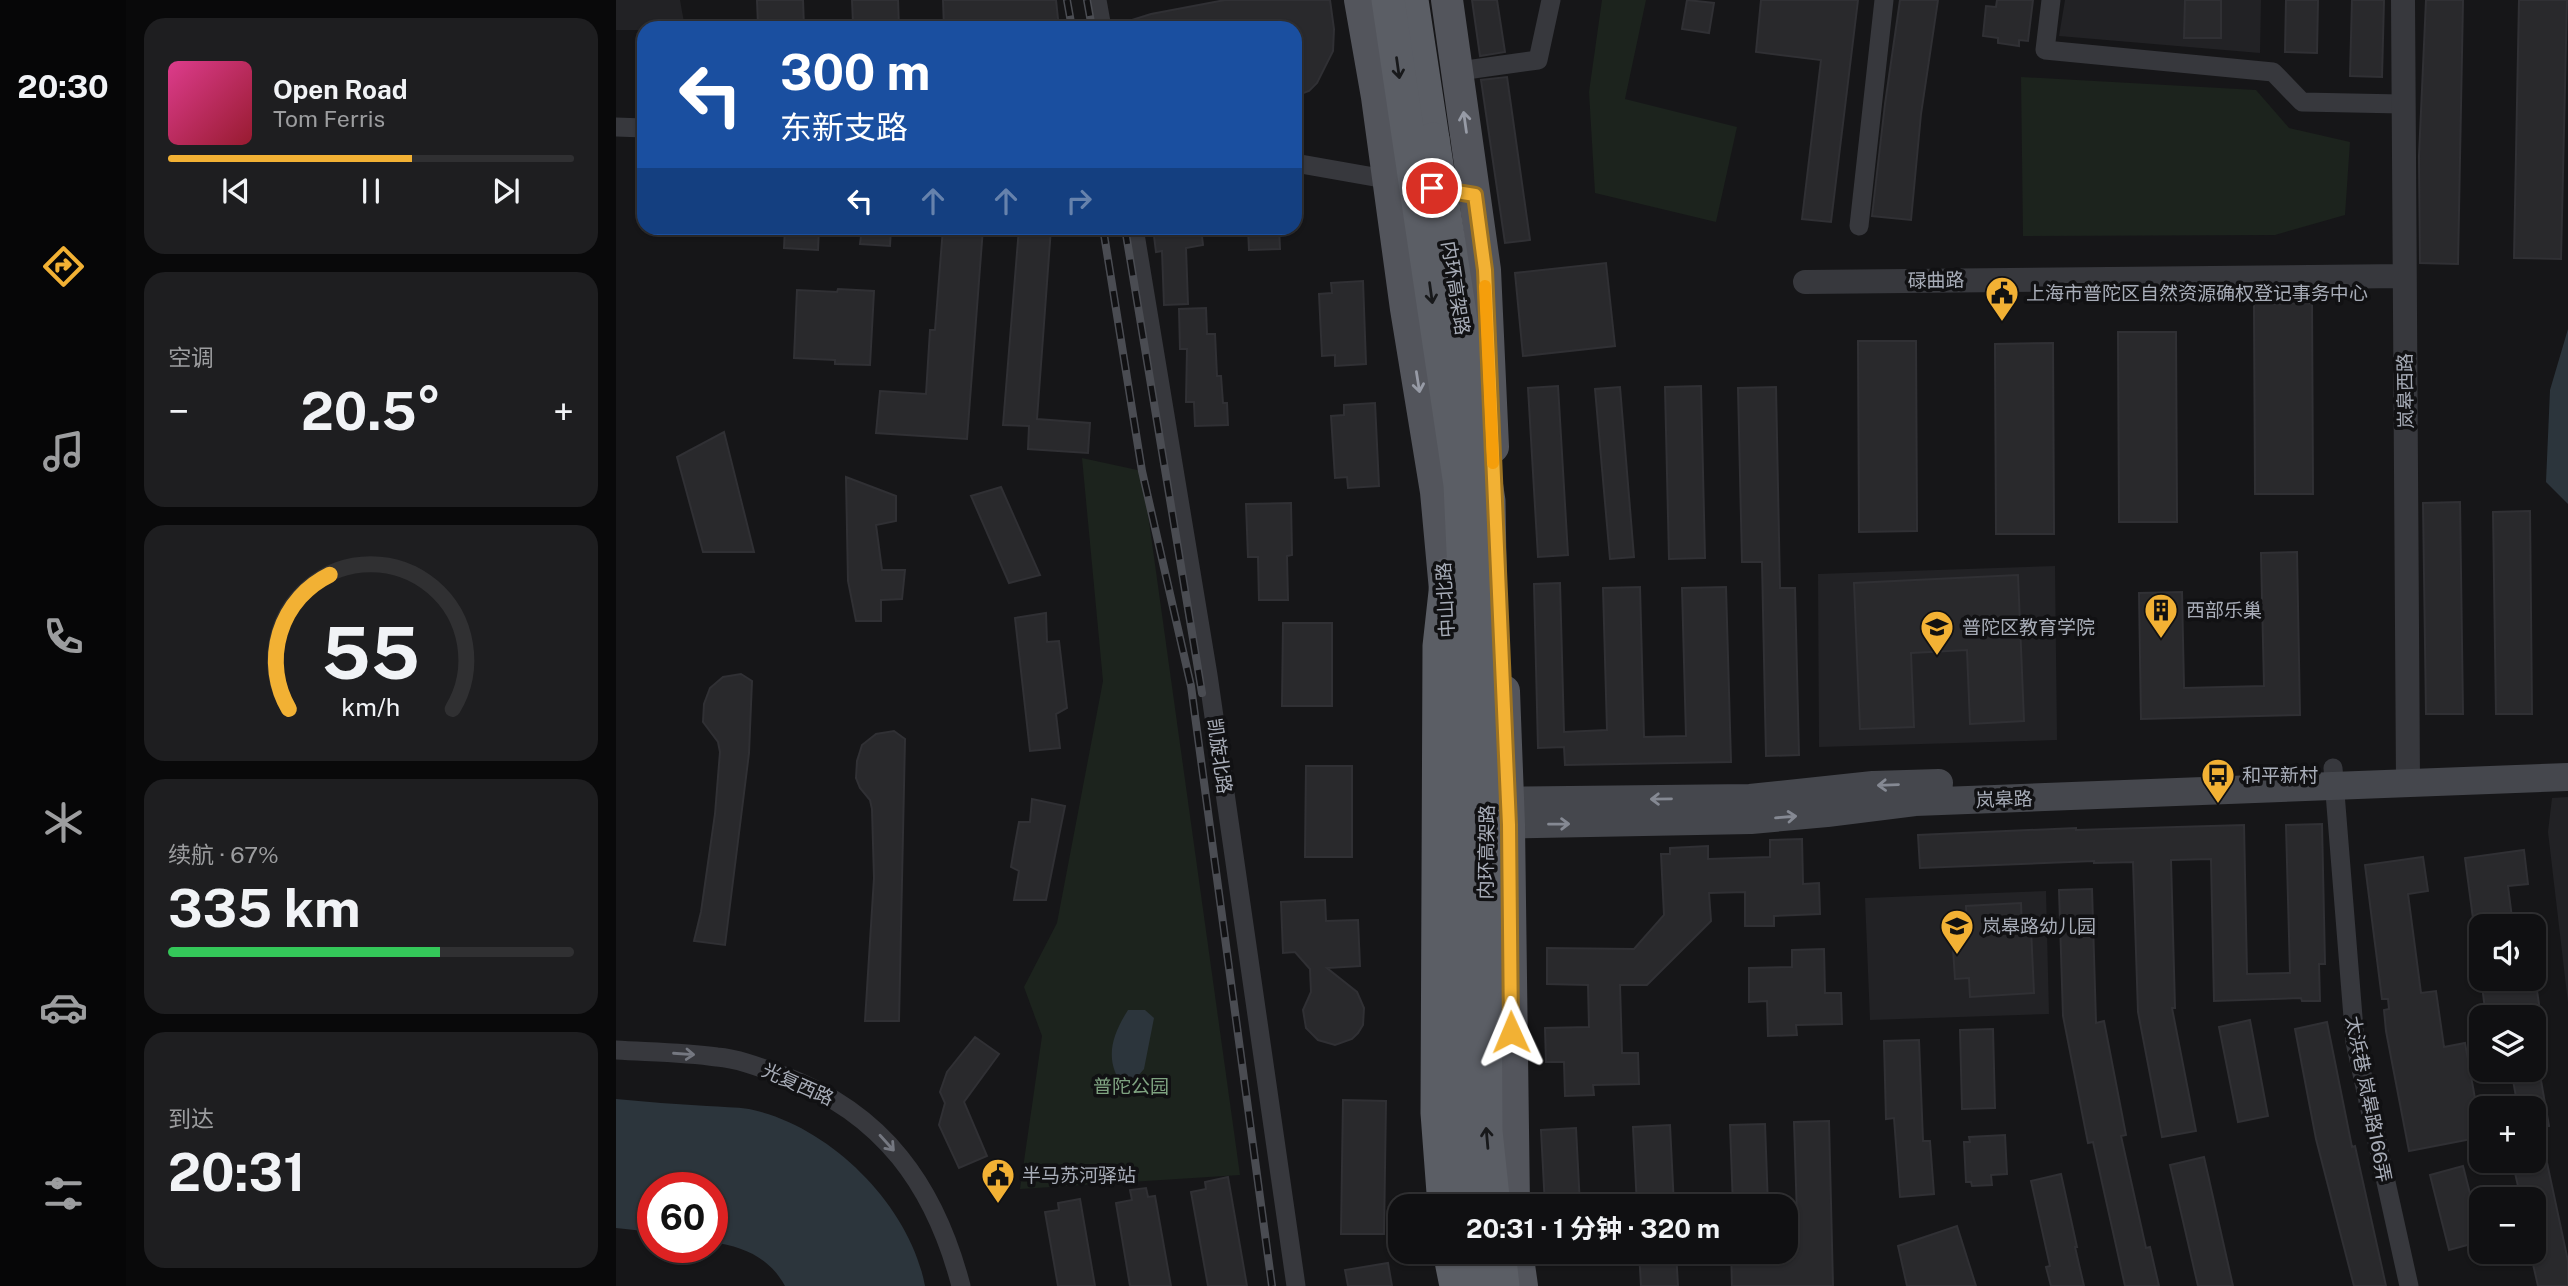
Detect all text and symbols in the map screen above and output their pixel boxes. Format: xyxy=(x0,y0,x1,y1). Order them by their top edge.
text: 300 m xyxy=(780,43,930,101)
icon: left xyxy=(665,49,756,140)
one-way arrow xyxy=(1392,56,1405,78)
text: 20:30 xyxy=(17,68,109,105)
text: Open Road xyxy=(273,74,408,105)
text: Tom Ferris xyxy=(273,105,385,132)
text: 东新支路 xyxy=(780,109,908,146)
one-way arrow xyxy=(1459,111,1472,134)
pin xyxy=(1402,158,1462,218)
icon: arrive xyxy=(1413,169,1451,207)
icon: previous xyxy=(217,172,255,210)
icon: pause xyxy=(352,172,390,210)
icon: next xyxy=(487,172,525,210)
icon: left xyxy=(841,182,879,220)
icon: ahead xyxy=(914,182,952,220)
icon: ahead xyxy=(987,182,1025,220)
icon: right xyxy=(1060,182,1098,220)
street label: 内环高架路 xyxy=(1438,239,1474,337)
icon: directions xyxy=(39,242,88,291)
street label: 碌曲路 xyxy=(1907,269,1965,291)
public building icon: 上海市普陀区自然资源确权登记事务中心 xyxy=(1983,274,2021,323)
one-way arrow xyxy=(1425,281,1438,303)
place label: 上海市普陀区自然资源确权登记事务中心 xyxy=(2026,282,2368,304)
text: 空调 xyxy=(168,344,214,371)
street label: 岚皋西路 xyxy=(2393,353,2417,429)
one-way arrow xyxy=(1412,370,1425,393)
text: 20.5° xyxy=(301,381,441,442)
text: − xyxy=(168,389,189,434)
text: + xyxy=(553,389,574,434)
icon: music xyxy=(39,427,88,476)
street label: 中山北路 xyxy=(1432,561,1458,639)
building icon: 西部乐巢 xyxy=(2142,591,2180,640)
place label: 西部乐巢 xyxy=(2186,599,2262,621)
school or university icon: 普陀区教育学院 xyxy=(1918,608,1956,657)
text: 55 xyxy=(322,610,420,695)
icon: phone xyxy=(39,612,88,661)
place label: 普陀区教育学院 xyxy=(1962,616,2095,638)
text: km/h xyxy=(342,692,400,722)
street label: 凯旋北路 xyxy=(1204,717,1236,795)
bus stop icon: 和平新村 xyxy=(2199,756,2237,805)
place label: 和平新村 xyxy=(2242,764,2318,786)
one-way arrow xyxy=(1876,778,1899,791)
street label: 岚皋路 xyxy=(1975,787,2033,811)
one-way arrow xyxy=(1650,792,1673,806)
icon: climate xyxy=(39,798,88,847)
street label: 内环高架路 xyxy=(1474,804,1498,900)
one-way arrow xyxy=(1774,810,1797,823)
one-way arrow xyxy=(1547,817,1570,830)
text: 续航 · 67% xyxy=(168,841,279,868)
text: 335 km xyxy=(168,878,361,939)
school or university icon: 岚皋路幼儿园 xyxy=(1938,907,1976,956)
map controls xyxy=(2469,914,2546,1264)
button: sound xyxy=(2469,914,2546,991)
place label: 岚皋路幼儿园 xyxy=(1982,915,2096,937)
icon: car xyxy=(39,983,88,1032)
position arrow xyxy=(1474,995,1548,1069)
button: layers xyxy=(2469,1005,2546,1082)
street label: 太浜巷 岚皋路166弄 xyxy=(2342,1014,2396,1184)
one-way arrow xyxy=(672,1048,695,1061)
street label: 光复西路 xyxy=(759,1058,837,1110)
park label: 普陀公园 xyxy=(1093,1075,1169,1097)
button: + xyxy=(2469,1096,2546,1173)
text: 到达 xyxy=(168,1105,214,1132)
one-way arrow xyxy=(1480,1127,1493,1150)
one-way arrow xyxy=(879,1134,896,1151)
text: 20:31 xyxy=(168,1142,305,1203)
public building icon: 半马苏河驿站 xyxy=(979,1156,1017,1205)
place label: 半马苏河驿站 xyxy=(1022,1164,1136,1186)
icon: filters xyxy=(39,1169,88,1218)
speed limit sign: 60 xyxy=(637,1172,728,1263)
button: − xyxy=(2469,1187,2546,1264)
text: 20:31 · 1 分钟 · 320 m xyxy=(1466,1213,1720,1244)

